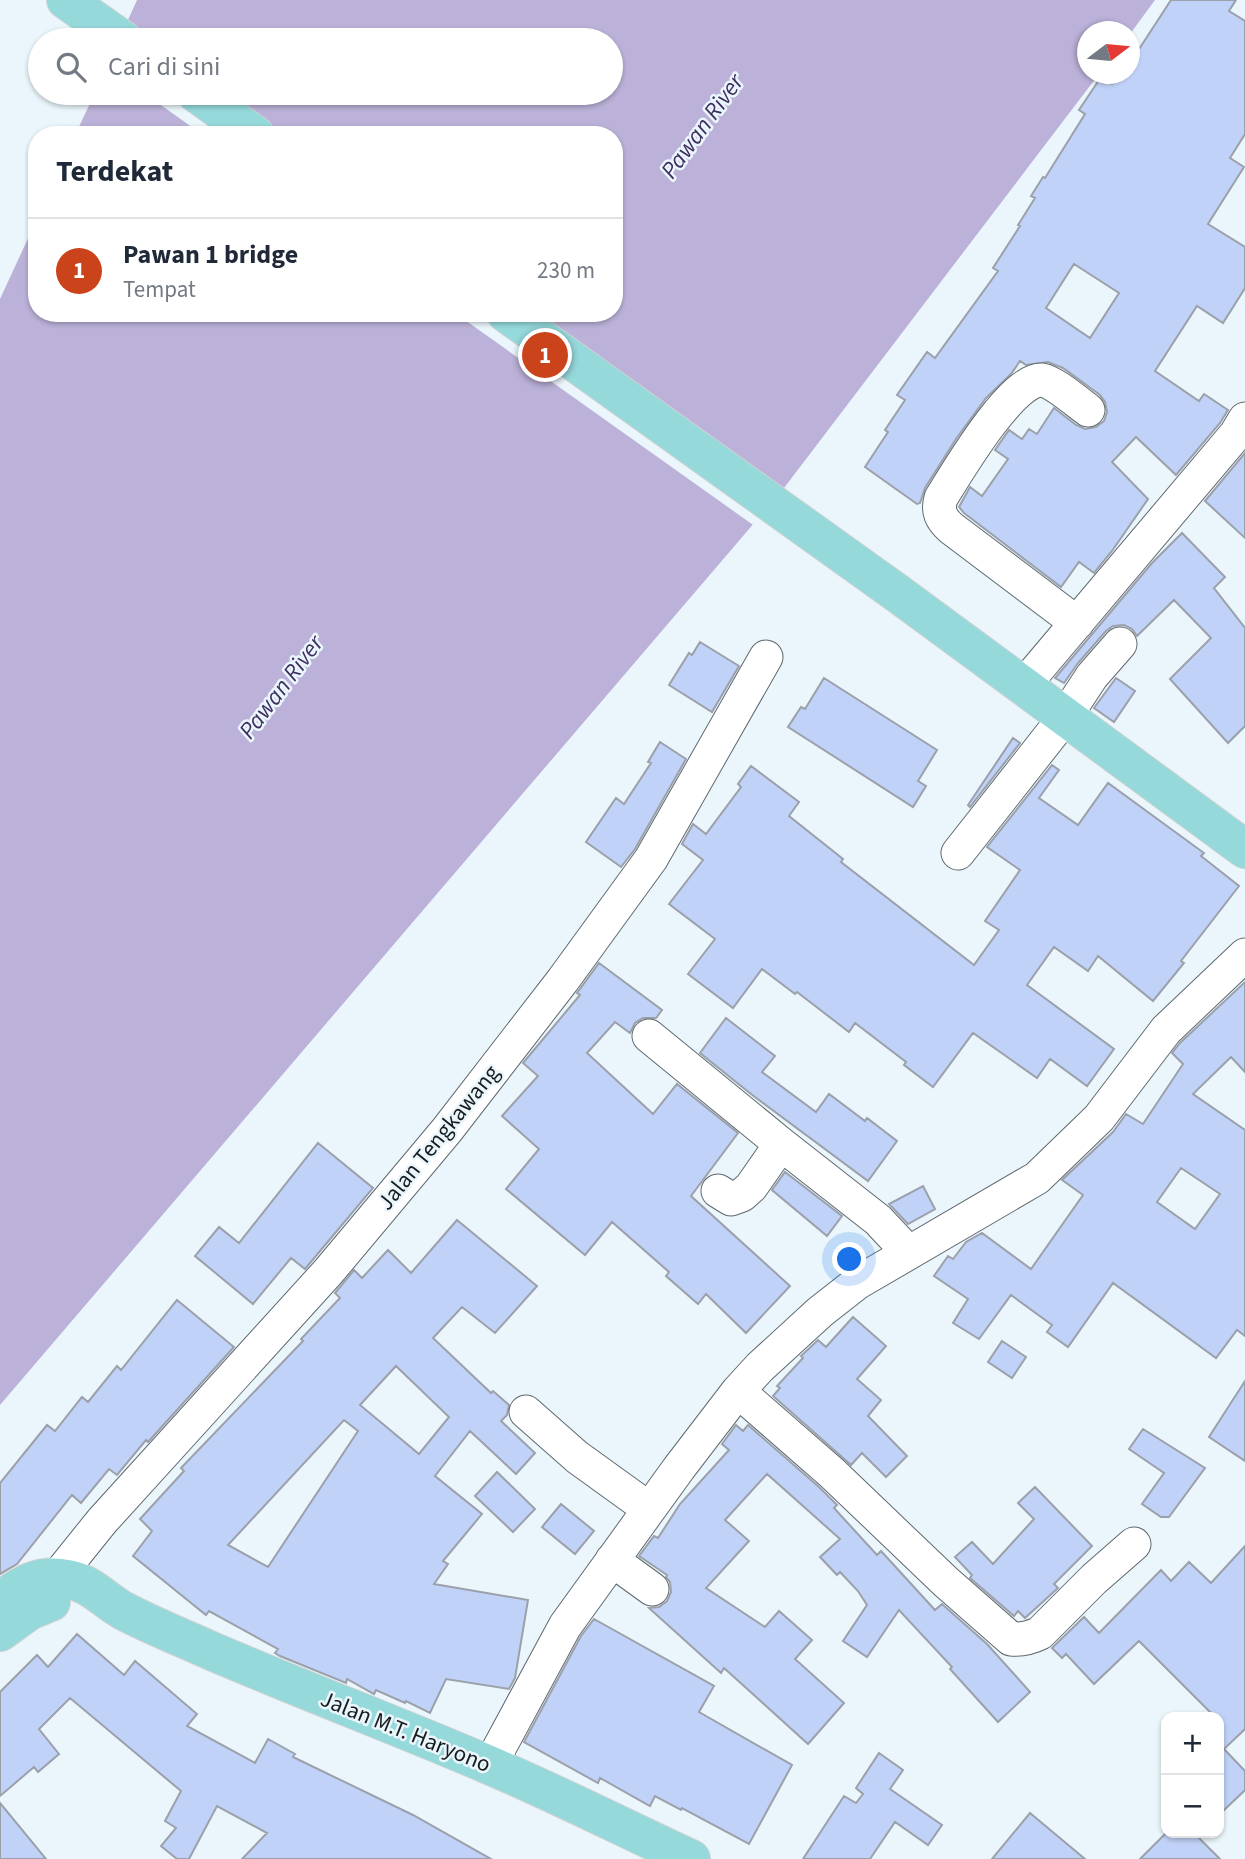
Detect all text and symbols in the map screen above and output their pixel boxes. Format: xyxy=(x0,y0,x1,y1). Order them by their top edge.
north arrow xyxy=(1077,21,1140,84)
search box xyxy=(28,28,623,105)
icon: search xyxy=(52,48,90,86)
text: Cari di sini xyxy=(108,48,221,85)
water label: Pawan River xyxy=(652,65,754,186)
text: Terdekat xyxy=(56,150,173,193)
text: Pawan 1 bridge xyxy=(123,236,298,273)
text: 1 xyxy=(73,254,85,287)
text: 230 m xyxy=(537,254,595,287)
text: Tempat xyxy=(123,273,196,306)
pin: 1 xyxy=(522,329,568,381)
water label: Pawan River xyxy=(231,627,333,747)
street label: Jalan Tengkawang xyxy=(369,1057,508,1217)
your location xyxy=(832,1242,866,1276)
street label: Jalan M.T. Haryono xyxy=(316,1682,496,1781)
map controls xyxy=(1161,1712,1224,1838)
button: + xyxy=(1161,1712,1224,1775)
button: − xyxy=(1161,1775,1224,1838)

